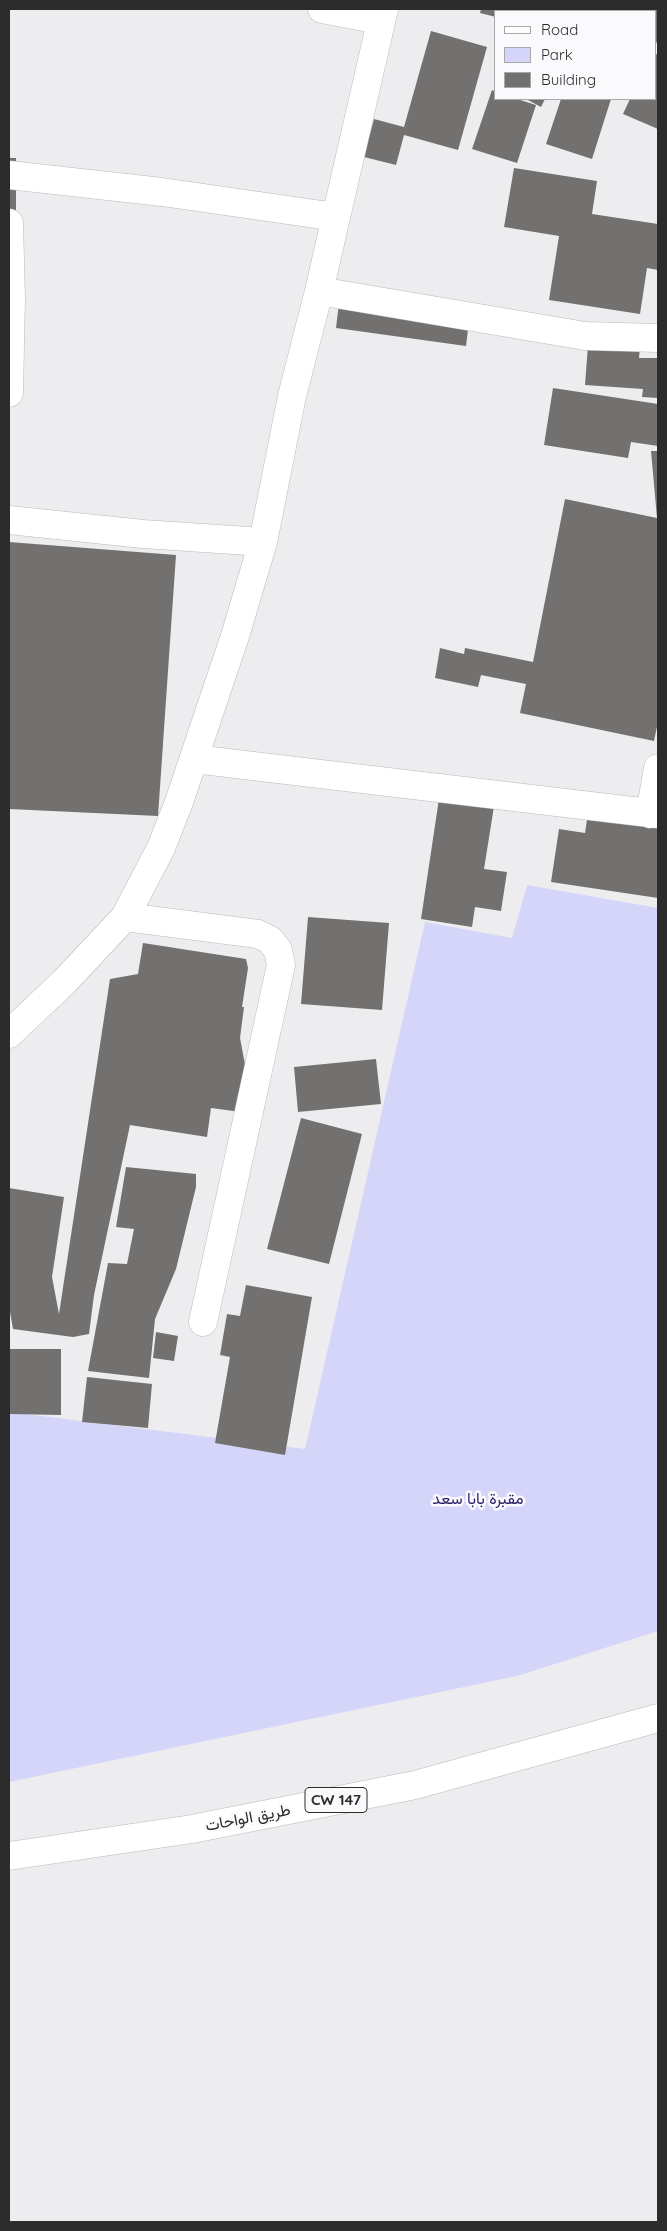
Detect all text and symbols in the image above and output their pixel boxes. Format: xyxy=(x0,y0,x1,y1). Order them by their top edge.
legend xyxy=(494,10,657,100)
text: Road xyxy=(541,20,578,39)
text: Park xyxy=(541,45,573,64)
text: Building xyxy=(541,70,596,89)
park label: مقبرة بابا سعد xyxy=(432,1489,524,1509)
road number: CW 147 xyxy=(305,1788,367,1812)
street label: طريق الواحات xyxy=(204,1800,292,1836)

